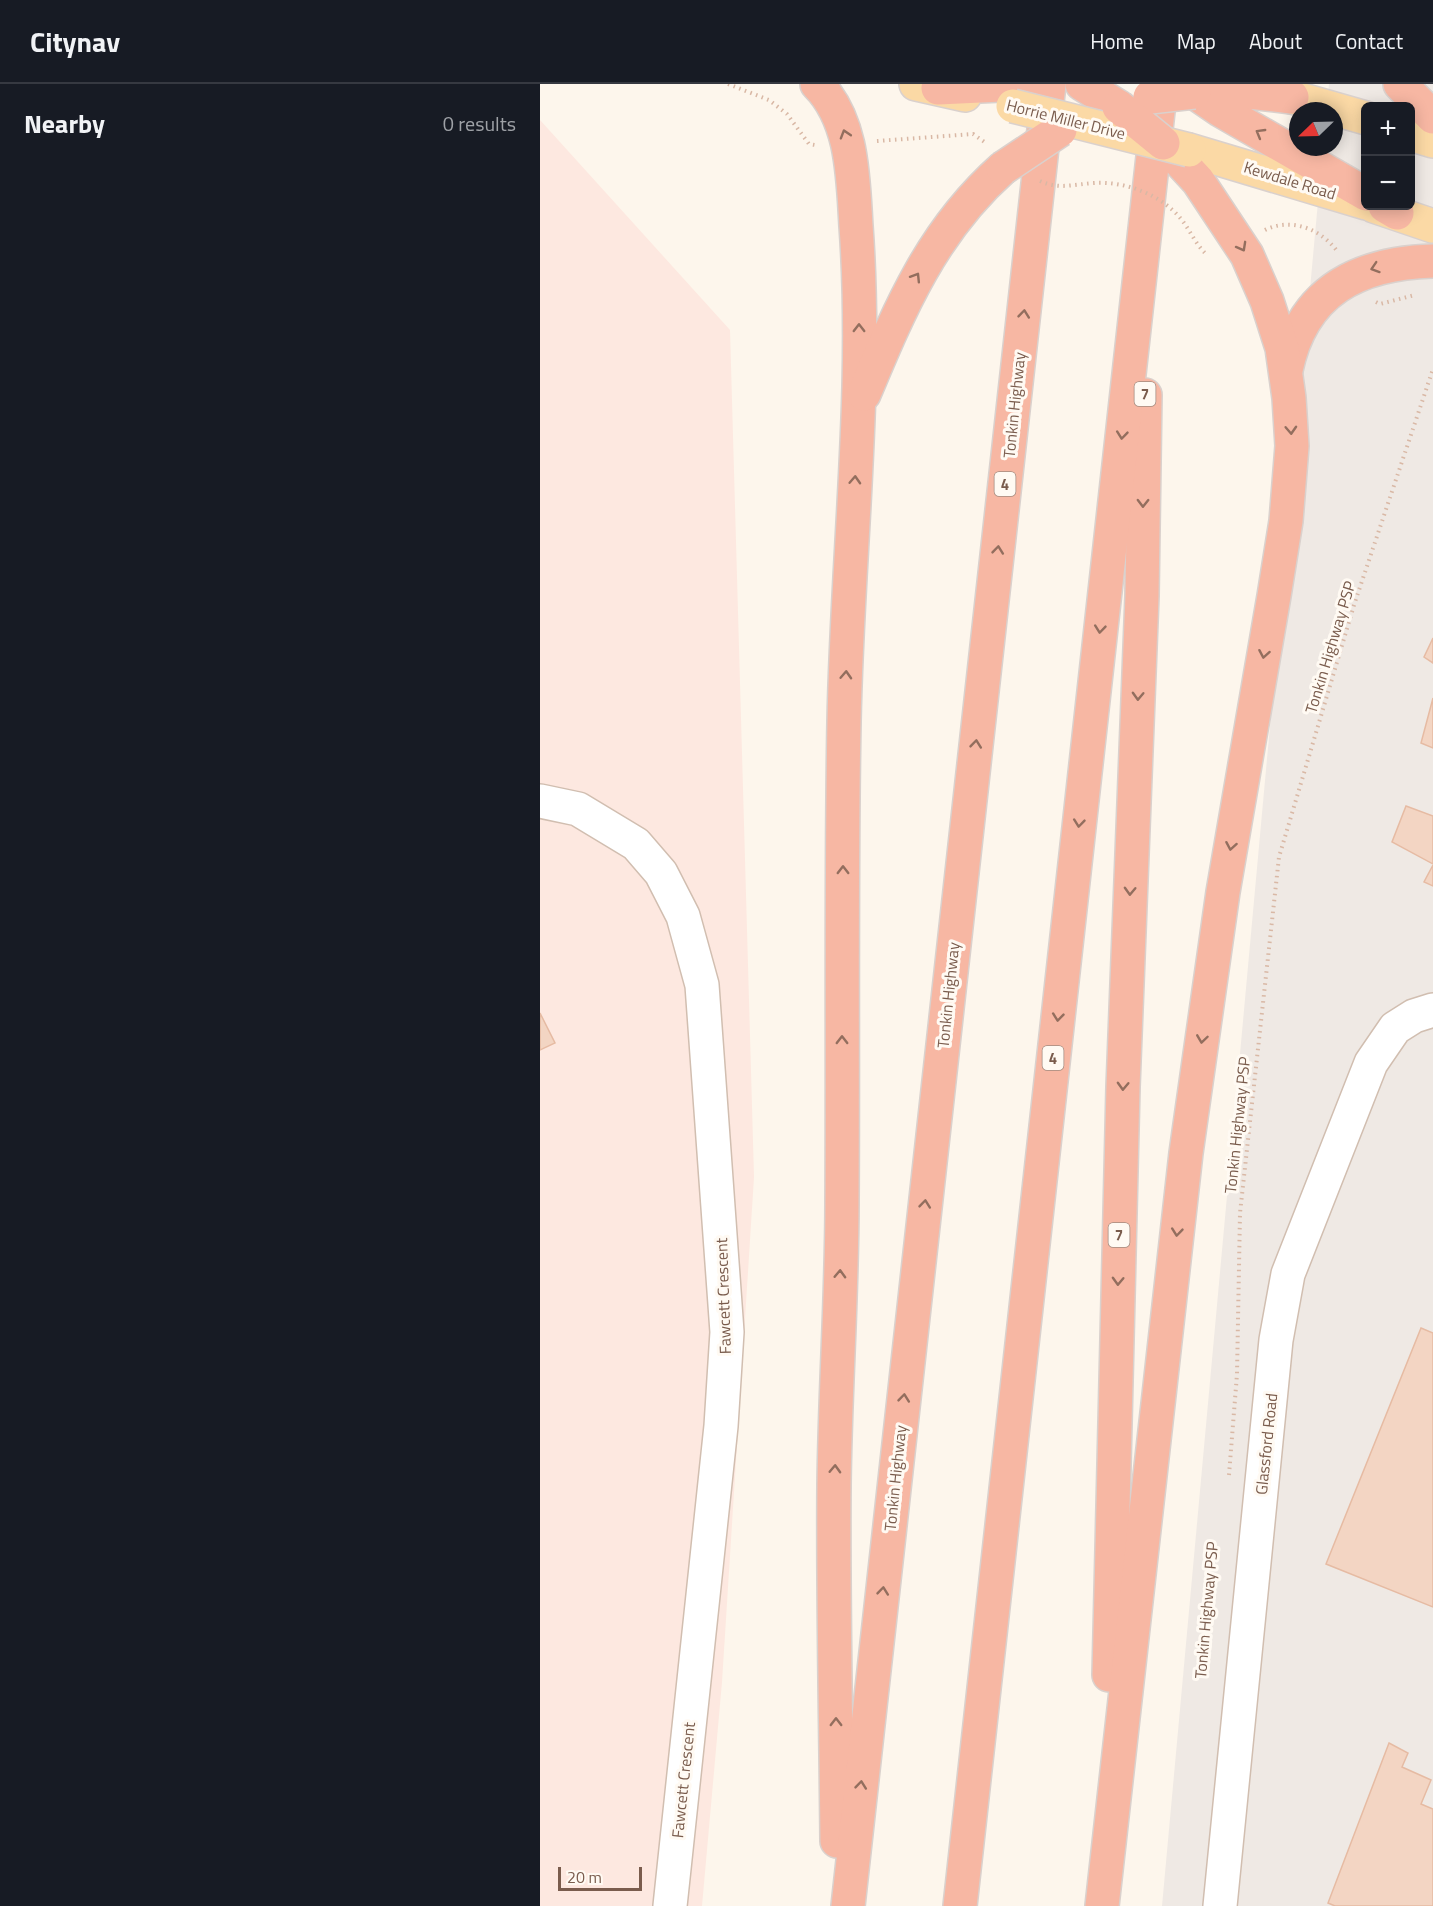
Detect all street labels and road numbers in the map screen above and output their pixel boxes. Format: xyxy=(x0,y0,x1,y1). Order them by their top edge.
street label: Horrie Miller Drive xyxy=(1004,93,1128,145)
street label: Kewdale Road xyxy=(1241,155,1339,205)
street label: Tonkin Highway xyxy=(997,351,1032,459)
road number: 7 xyxy=(1134,382,1156,406)
road number: 4 xyxy=(994,472,1016,496)
street label: Tonkin Highway PSP xyxy=(1298,578,1362,716)
street label: Tonkin Highway xyxy=(931,941,966,1049)
road number: 4 xyxy=(1042,1046,1064,1070)
street label: Tonkin Highway PSP xyxy=(1218,1055,1256,1195)
road number: 7 xyxy=(1108,1223,1130,1247)
street label: Fawcett Crescent xyxy=(709,1237,737,1355)
street label: Glassford Road xyxy=(1249,1392,1283,1496)
street label: Tonkin Highway xyxy=(878,1424,913,1532)
street label: Tonkin Highway PSP xyxy=(1188,1541,1224,1679)
street label: Fawcett Crescent xyxy=(665,1721,701,1839)

